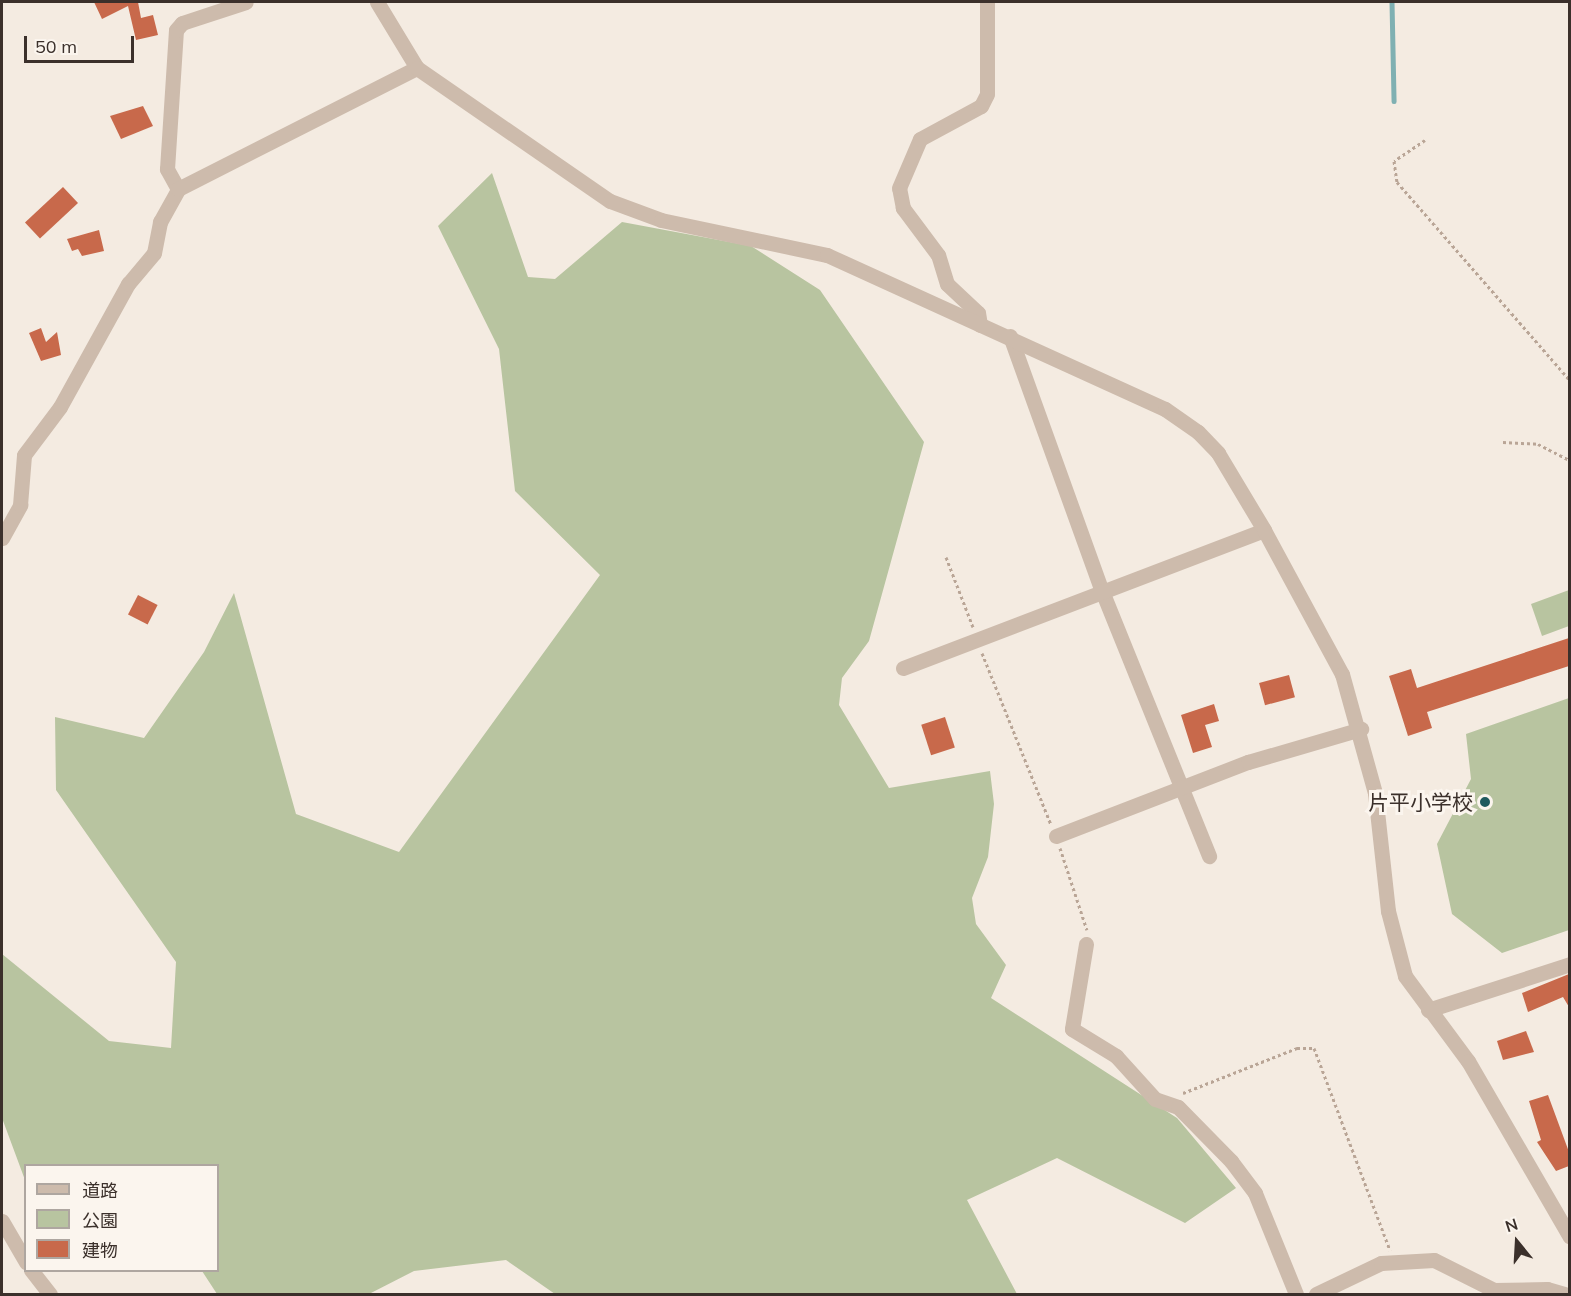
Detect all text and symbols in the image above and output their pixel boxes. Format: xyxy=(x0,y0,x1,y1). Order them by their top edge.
scale bar xyxy=(27,24,136,62)
text: 50 m xyxy=(35,35,77,58)
place label: 片平小学校 xyxy=(1368,789,1473,815)
marker: 片平小学校 xyxy=(1478,795,1492,809)
legend xyxy=(24,1164,219,1272)
text: 道路 xyxy=(82,1179,118,1202)
text: 公園 xyxy=(82,1209,118,1232)
north arrow xyxy=(1487,1212,1547,1272)
text: N xyxy=(1503,1214,1520,1236)
text: 建物 xyxy=(82,1239,118,1262)

